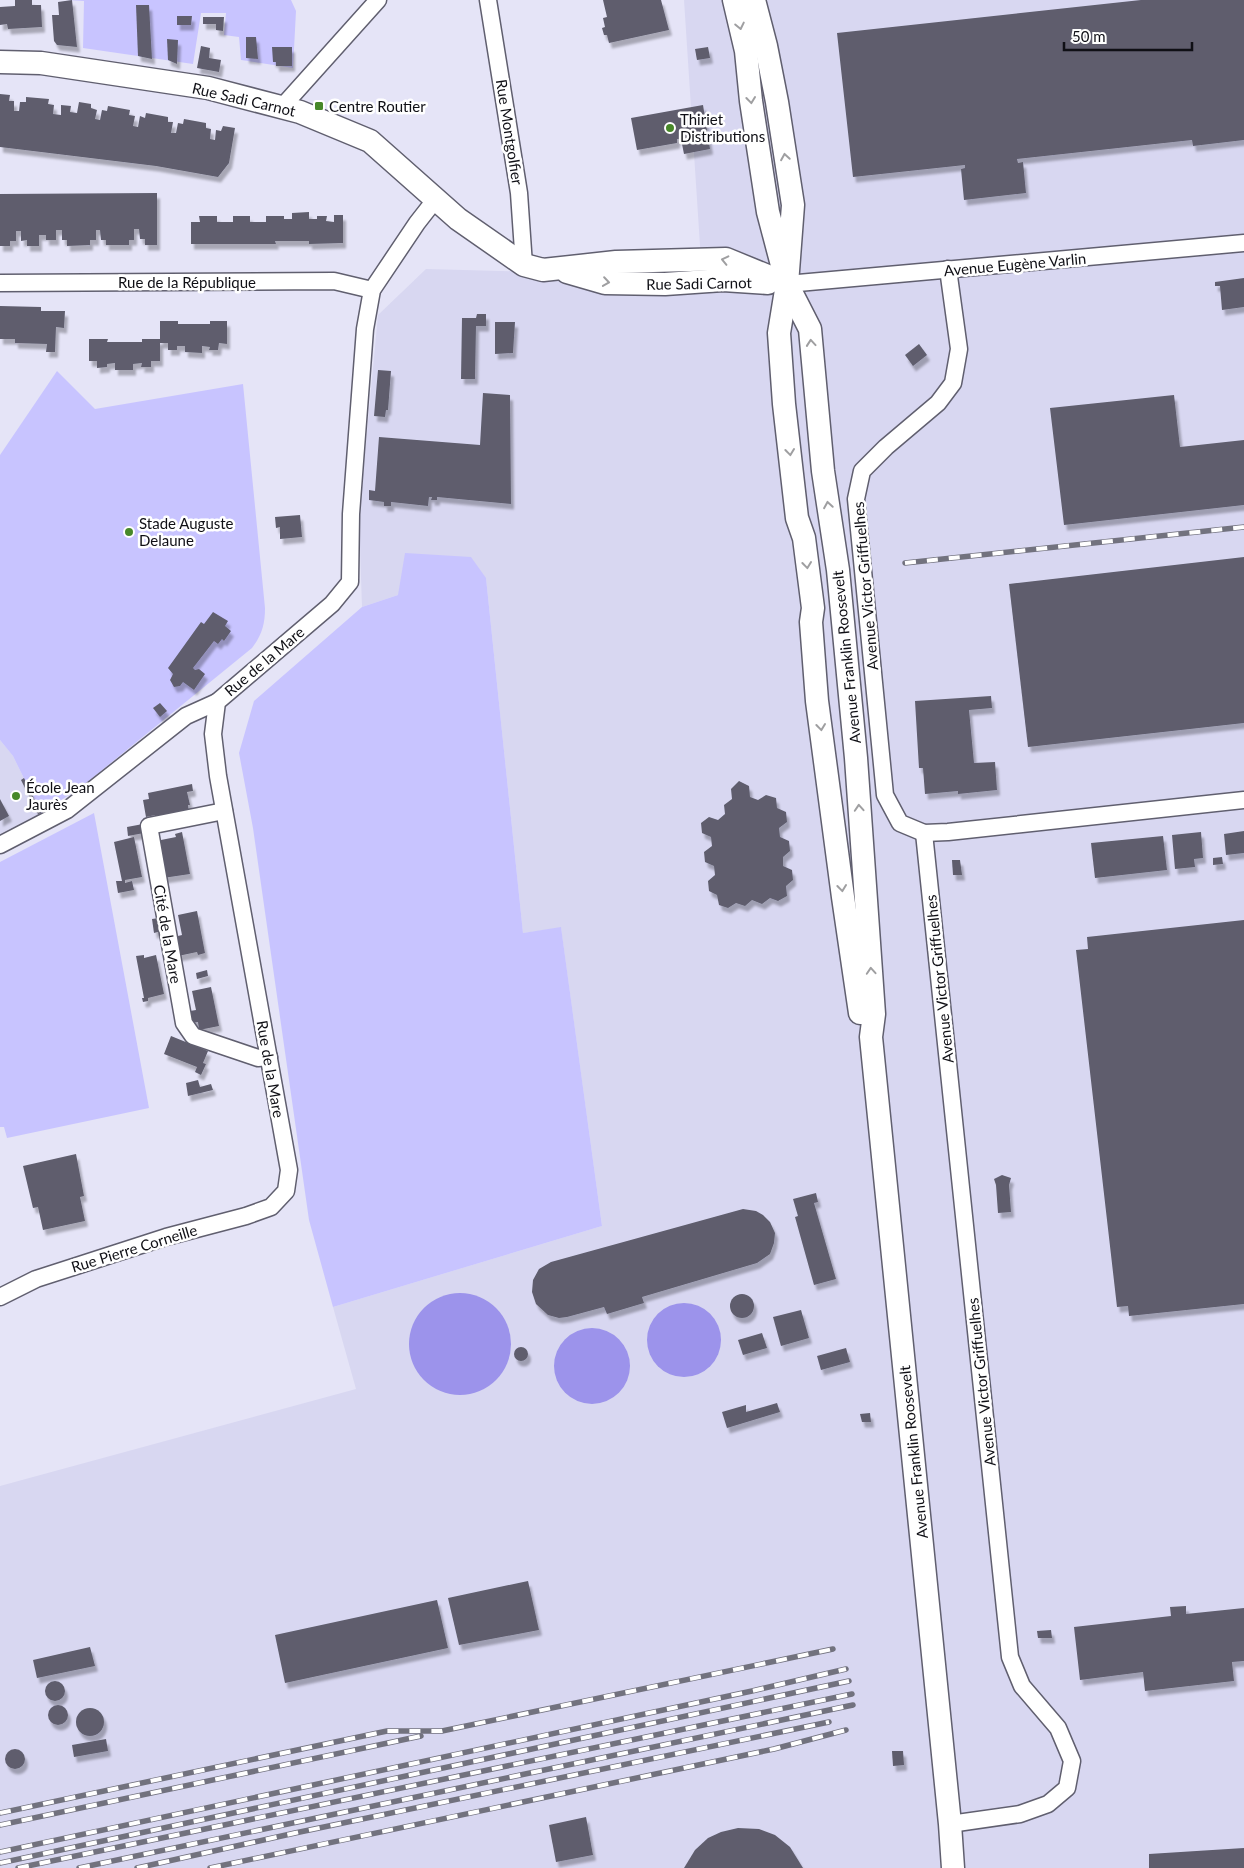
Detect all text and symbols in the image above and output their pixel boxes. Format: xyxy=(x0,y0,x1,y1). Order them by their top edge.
scale bar xyxy=(1064,20,1192,52)
one-way arrow xyxy=(734,21,745,30)
text: 50 m xyxy=(1072,27,1106,45)
street label: Rue Sadi Carnot xyxy=(191,78,298,120)
street label: Rue Montgolfier xyxy=(493,78,527,187)
one-way arrow xyxy=(745,96,756,104)
place label: Centre Routier xyxy=(329,97,426,115)
marker: Centre Routier xyxy=(313,100,325,112)
place label: Thiriet Distributions xyxy=(680,110,765,145)
marker: Thiriet Distributions xyxy=(664,122,676,134)
one-way arrow xyxy=(780,152,791,160)
street label: Avenue Eugène Varlin xyxy=(943,249,1087,279)
one-way arrow xyxy=(721,255,730,266)
street label: Rue de la République xyxy=(118,273,256,291)
street label: Rue Sadi Carnot xyxy=(646,273,753,293)
one-way arrow xyxy=(603,276,611,287)
one-way arrow xyxy=(806,339,817,347)
one-way arrow xyxy=(784,448,795,456)
one-way arrow xyxy=(823,500,834,508)
street label: Avenue Victor Griffuelhes xyxy=(849,501,881,671)
place label: Stade Auguste Delaune xyxy=(139,514,234,549)
marker: Stade Auguste Delaune xyxy=(123,526,135,538)
one-way arrow xyxy=(801,562,812,570)
street label: Avenue Franklin Roosevelt xyxy=(828,569,864,744)
street label: Rue de la Mare xyxy=(221,622,308,700)
one-way arrow xyxy=(815,723,825,731)
place label: École Jean Jaurès xyxy=(26,778,95,813)
marker: École Jean Jaurès xyxy=(10,790,22,802)
one-way arrow xyxy=(854,804,865,812)
street label: Cité de la Mare xyxy=(150,883,186,985)
one-way arrow xyxy=(836,884,847,892)
street label: Avenue Victor Griffuelhes xyxy=(921,894,957,1064)
one-way arrow xyxy=(865,966,876,974)
street label: Rue de la Mare xyxy=(254,1019,288,1119)
street label: Rue Pierre Corneille xyxy=(69,1220,199,1276)
street label: Avenue Victor Griffuelhes xyxy=(963,1297,999,1467)
street label: Avenue Franklin Roosevelt xyxy=(895,1364,931,1539)

